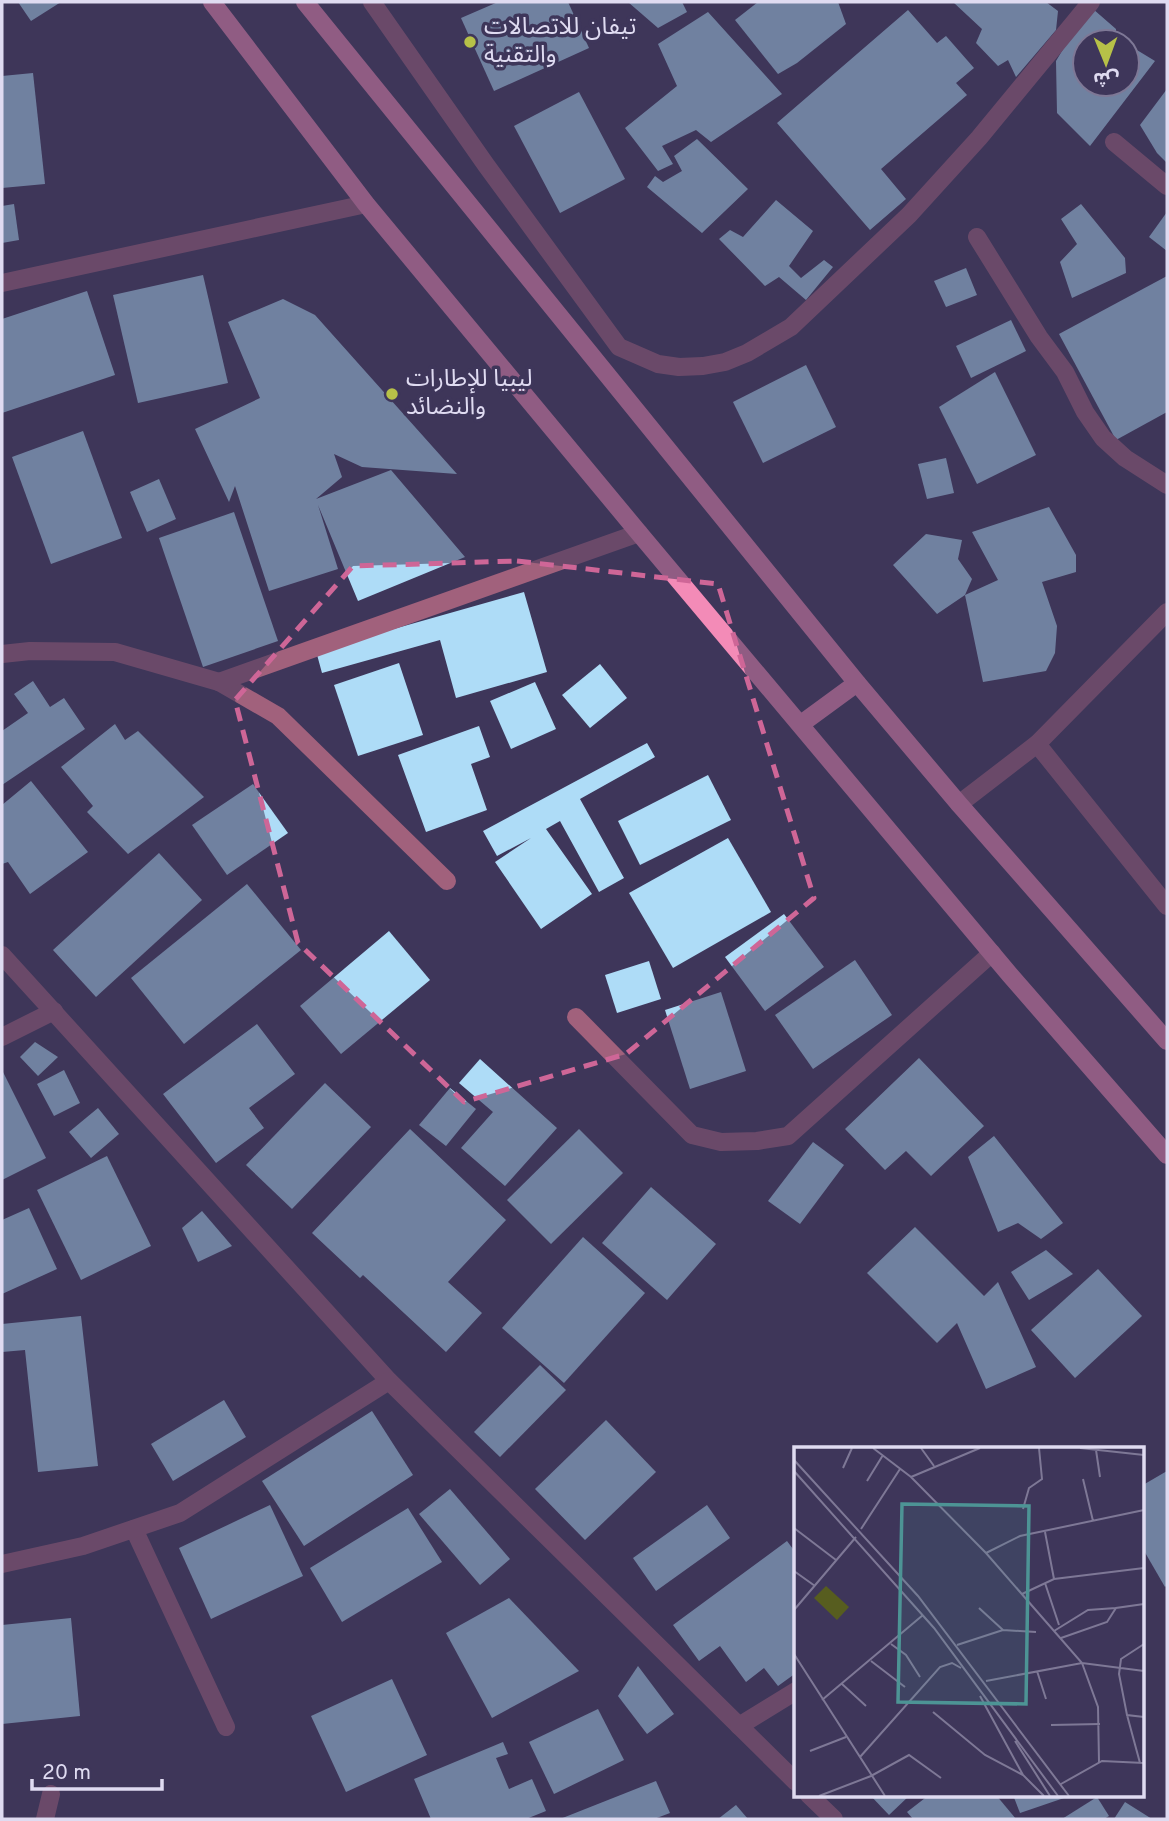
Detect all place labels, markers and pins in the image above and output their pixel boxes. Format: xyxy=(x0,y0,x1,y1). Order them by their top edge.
place label: تيفان للاتصالات والتقنية xyxy=(484,13,636,71)
marker: تيفان للاتصالات والتقنية xyxy=(462,34,478,50)
place label: ليبيا للإطارات والنضائد xyxy=(406,365,533,423)
marker: ليبيا للإطارات والنضائد xyxy=(384,386,400,402)

